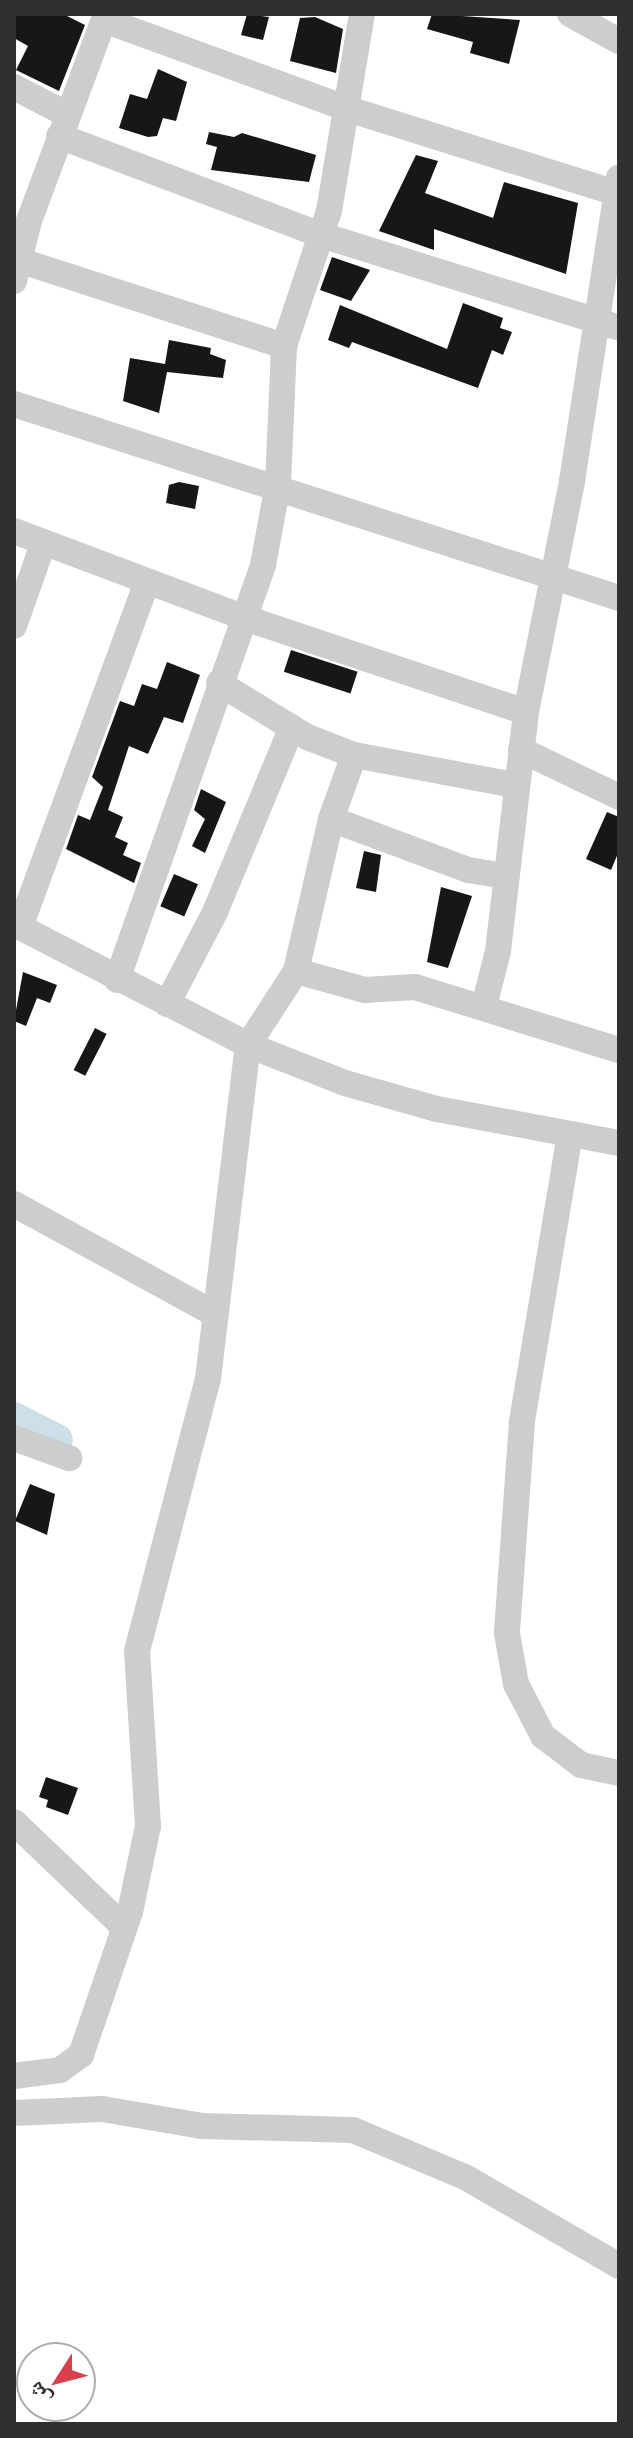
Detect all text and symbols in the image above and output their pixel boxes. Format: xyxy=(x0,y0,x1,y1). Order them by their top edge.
north arrow xyxy=(16,2342,96,2422)
text: ش xyxy=(21,2378,56,2412)

